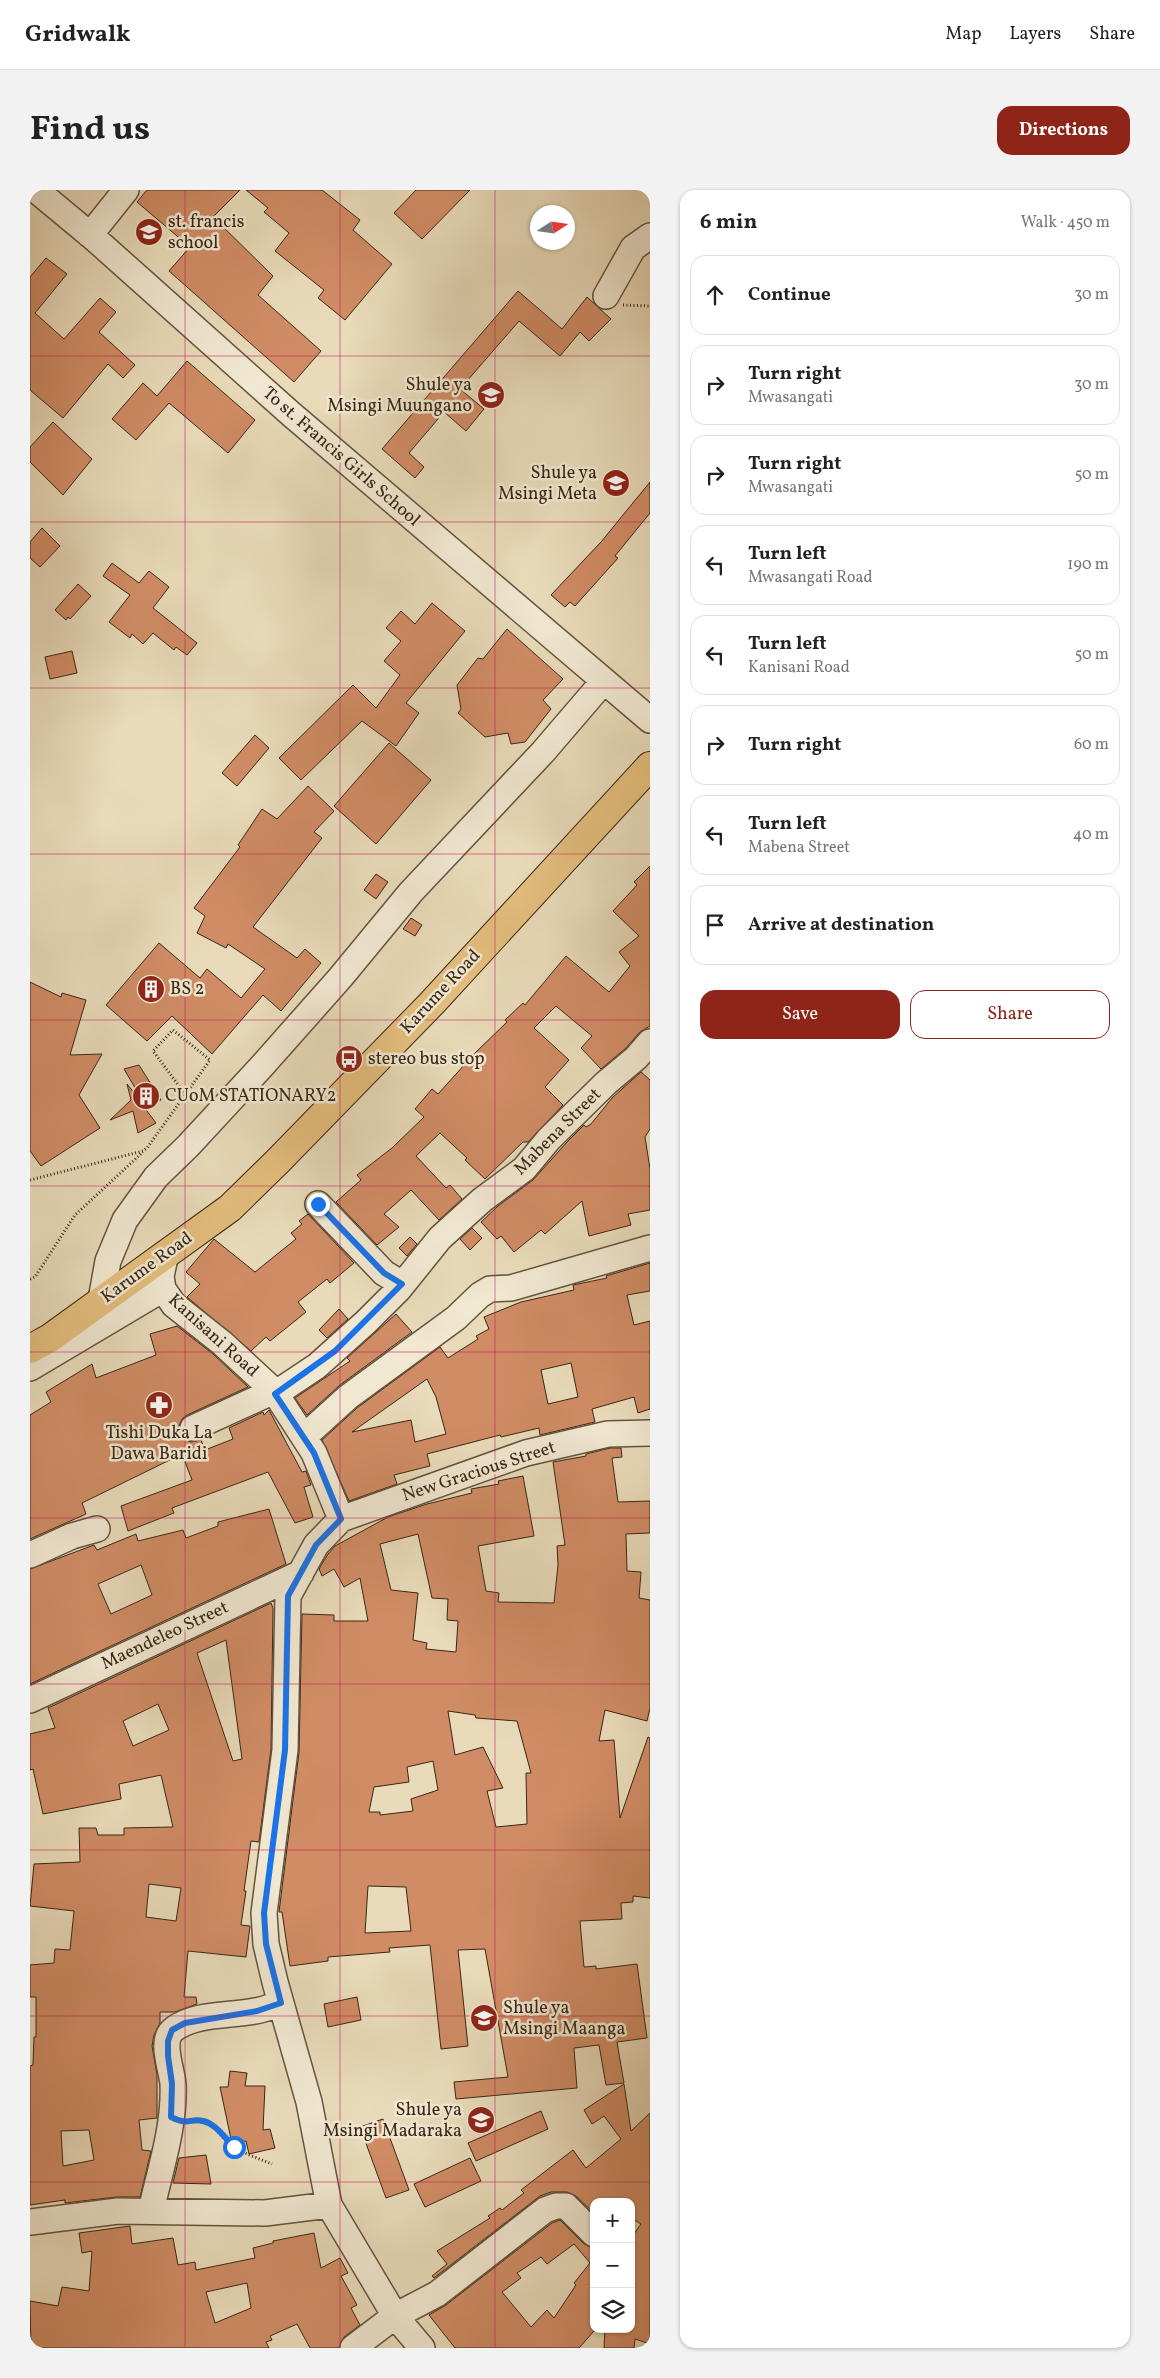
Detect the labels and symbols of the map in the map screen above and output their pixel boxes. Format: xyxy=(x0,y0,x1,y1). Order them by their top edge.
north arrow xyxy=(530,205,575,250)
place label: st. francis school xyxy=(168,210,244,256)
school or university icon: st. francis school xyxy=(134,217,164,247)
place label: Shule ya Msingi Muungano xyxy=(327,373,472,419)
school or university icon: Shule ya Msingi Muungano xyxy=(476,380,506,410)
street label: To st. Francis Girls School xyxy=(257,382,425,532)
place label: Shule ya Msingi Meta xyxy=(498,461,597,507)
school or university icon: Shule ya Msingi Meta xyxy=(601,468,631,498)
street label: Karume Road xyxy=(395,944,487,1040)
building icon: BS 2 xyxy=(136,974,166,1004)
place label: BS 2 xyxy=(170,977,204,1002)
bus stop icon: stereo bus stop xyxy=(334,1044,364,1074)
place label: stereo bus stop xyxy=(368,1047,485,1072)
building icon: CUoM STATIONARY2 xyxy=(131,1081,161,1111)
street label: Mabena Street xyxy=(509,1083,607,1181)
place label: CUoM STATIONARY2 xyxy=(165,1084,336,1109)
route end xyxy=(307,1193,330,1216)
street label: Karume Road xyxy=(96,1226,198,1310)
street label: Kanisani Road xyxy=(162,1288,264,1384)
pharmacy icon: Tishi Duka La Dawa Baridi xyxy=(144,1390,174,1420)
place label: Tishi Duka La Dawa Baridi xyxy=(105,1421,213,1467)
street label: New Gracious Street xyxy=(399,1435,559,1509)
street label: Maendeleo Street xyxy=(97,1596,233,1676)
place label: Shule ya Msingi Maanga xyxy=(503,1996,625,2042)
school or university icon: Shule ya Msingi Maanga xyxy=(469,2003,499,2033)
place label: Shule ya Msingi Madaraka xyxy=(323,2098,462,2144)
school or university icon: Shule ya Msingi Madaraka xyxy=(466,2105,496,2135)
route start xyxy=(223,2136,246,2159)

